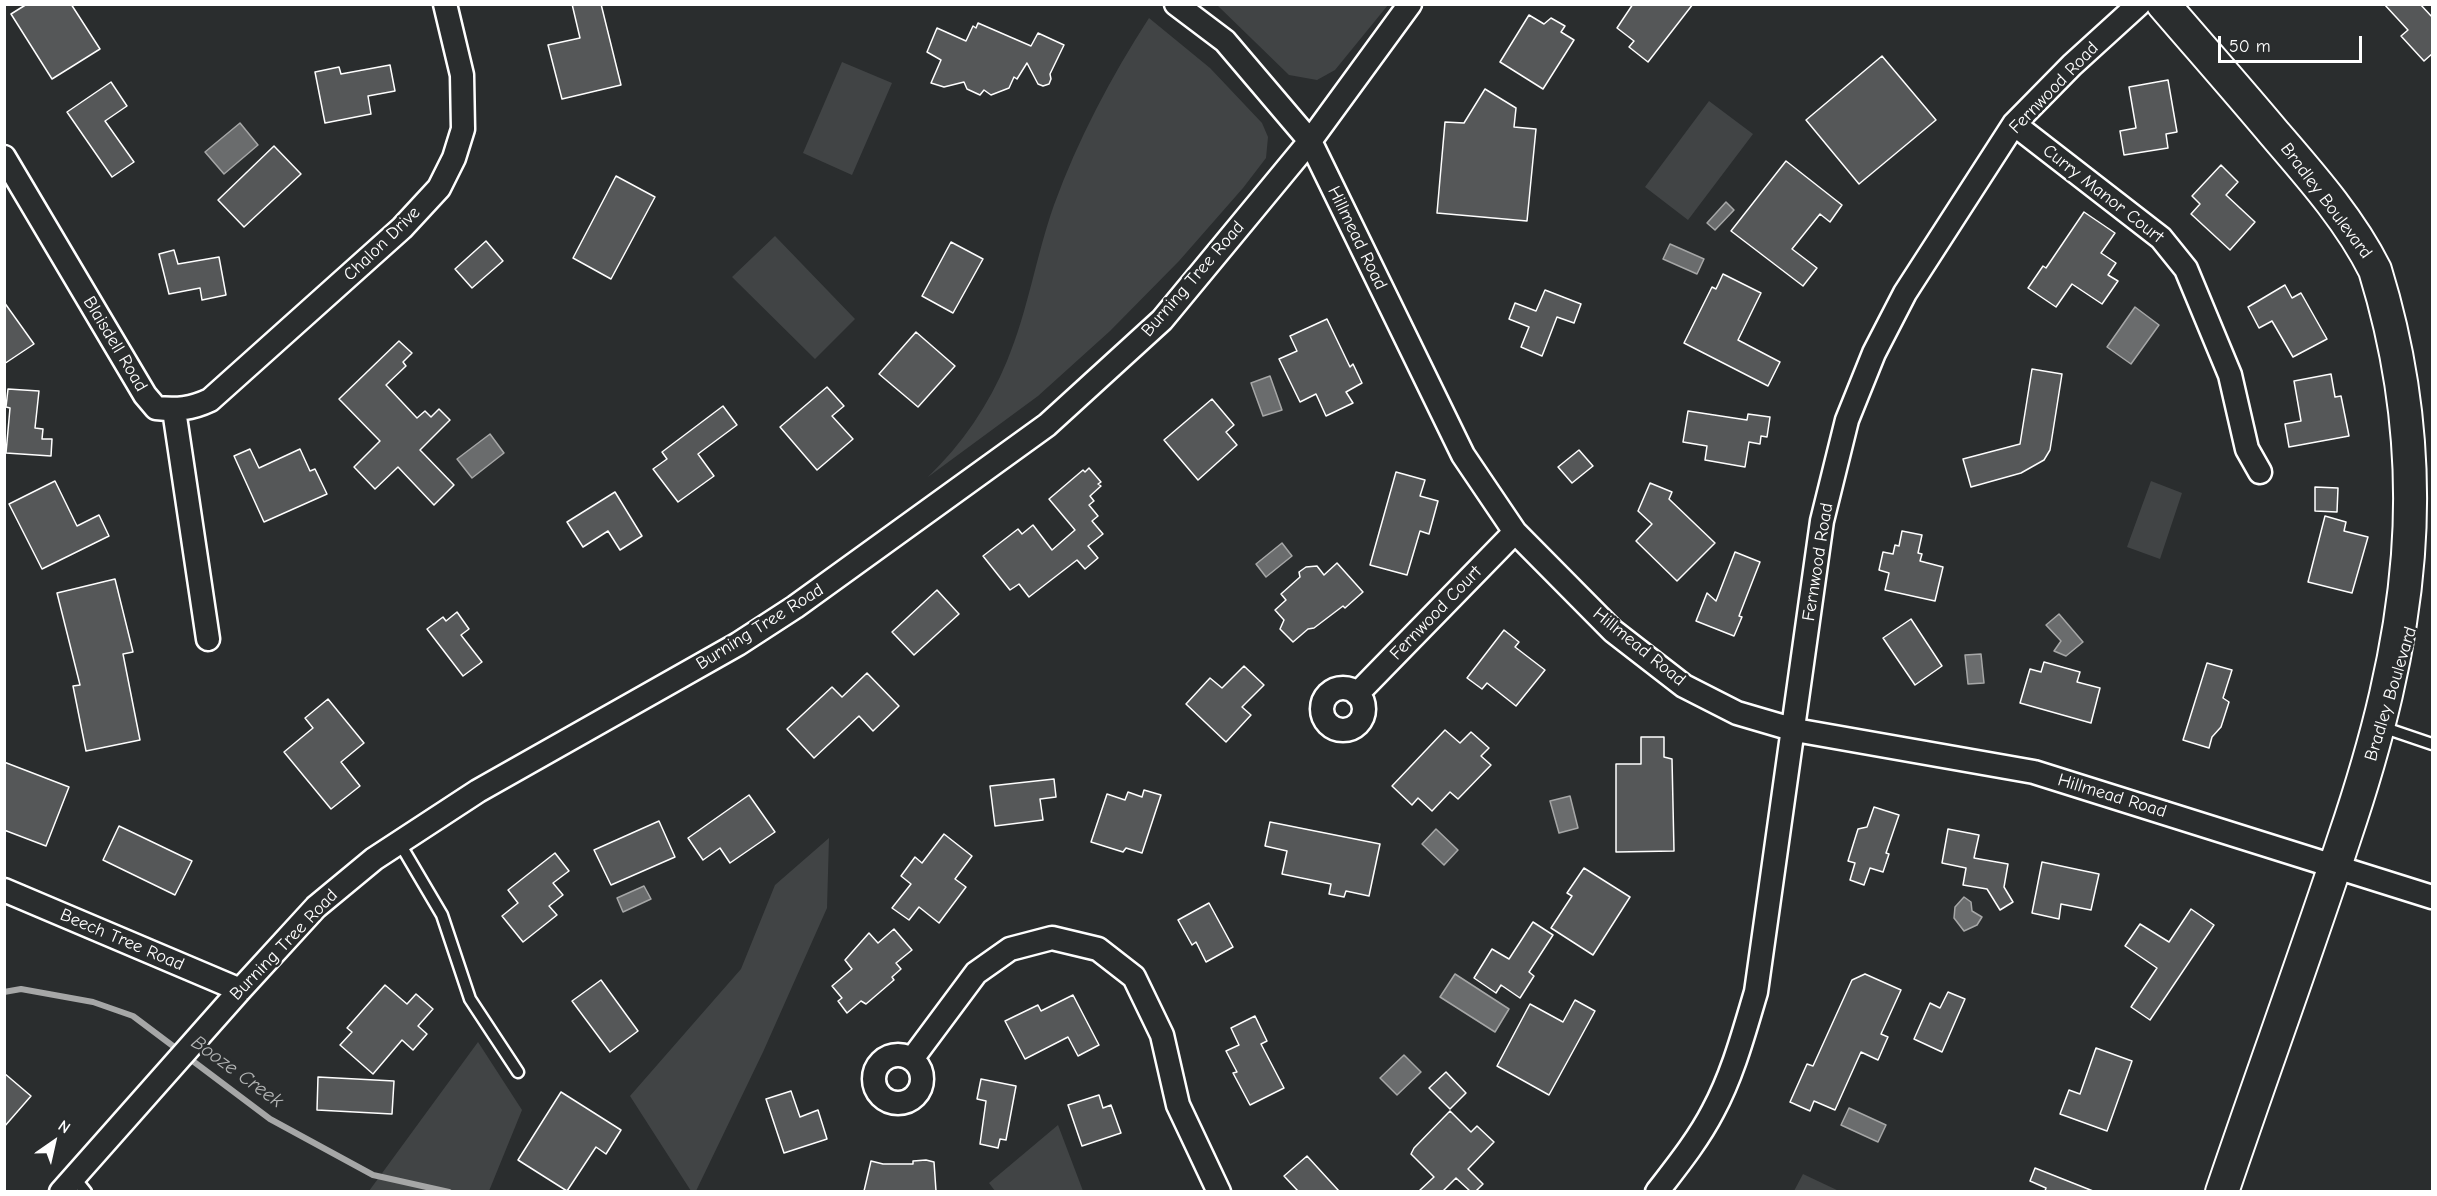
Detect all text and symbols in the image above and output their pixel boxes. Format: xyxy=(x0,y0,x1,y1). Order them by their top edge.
scale bar xyxy=(2221,24,2365,62)
text: 50 m xyxy=(2229,36,2271,57)
street label: Fernwood Road xyxy=(2005,38,2103,138)
street label: Bradley Boulevard xyxy=(2275,139,2377,263)
street label: Curry Manor Court xyxy=(2038,140,2168,248)
street label: Hillmead Road xyxy=(1323,183,1391,293)
street label: Chalon Drive xyxy=(339,202,425,286)
street label: Burning Tree Road xyxy=(1137,217,1249,341)
street label: Blaisdell Road xyxy=(78,292,152,396)
street label: Fernwood Road xyxy=(1798,501,1838,623)
street label: Fernwood Court xyxy=(1386,561,1486,665)
street label: Burning Tree Road xyxy=(692,579,828,675)
street label: Hillmead Road xyxy=(1588,603,1690,691)
street label: Bradley Boulevard xyxy=(2360,624,2422,764)
street label: Hillmead Road xyxy=(2055,769,2169,823)
street label: Burning Tree Road xyxy=(225,885,343,1005)
street label: Beech Tree Road xyxy=(57,904,187,976)
water label: Booze Creek xyxy=(186,1031,288,1113)
north arrow xyxy=(24,1112,84,1172)
text: N xyxy=(55,1117,73,1137)

